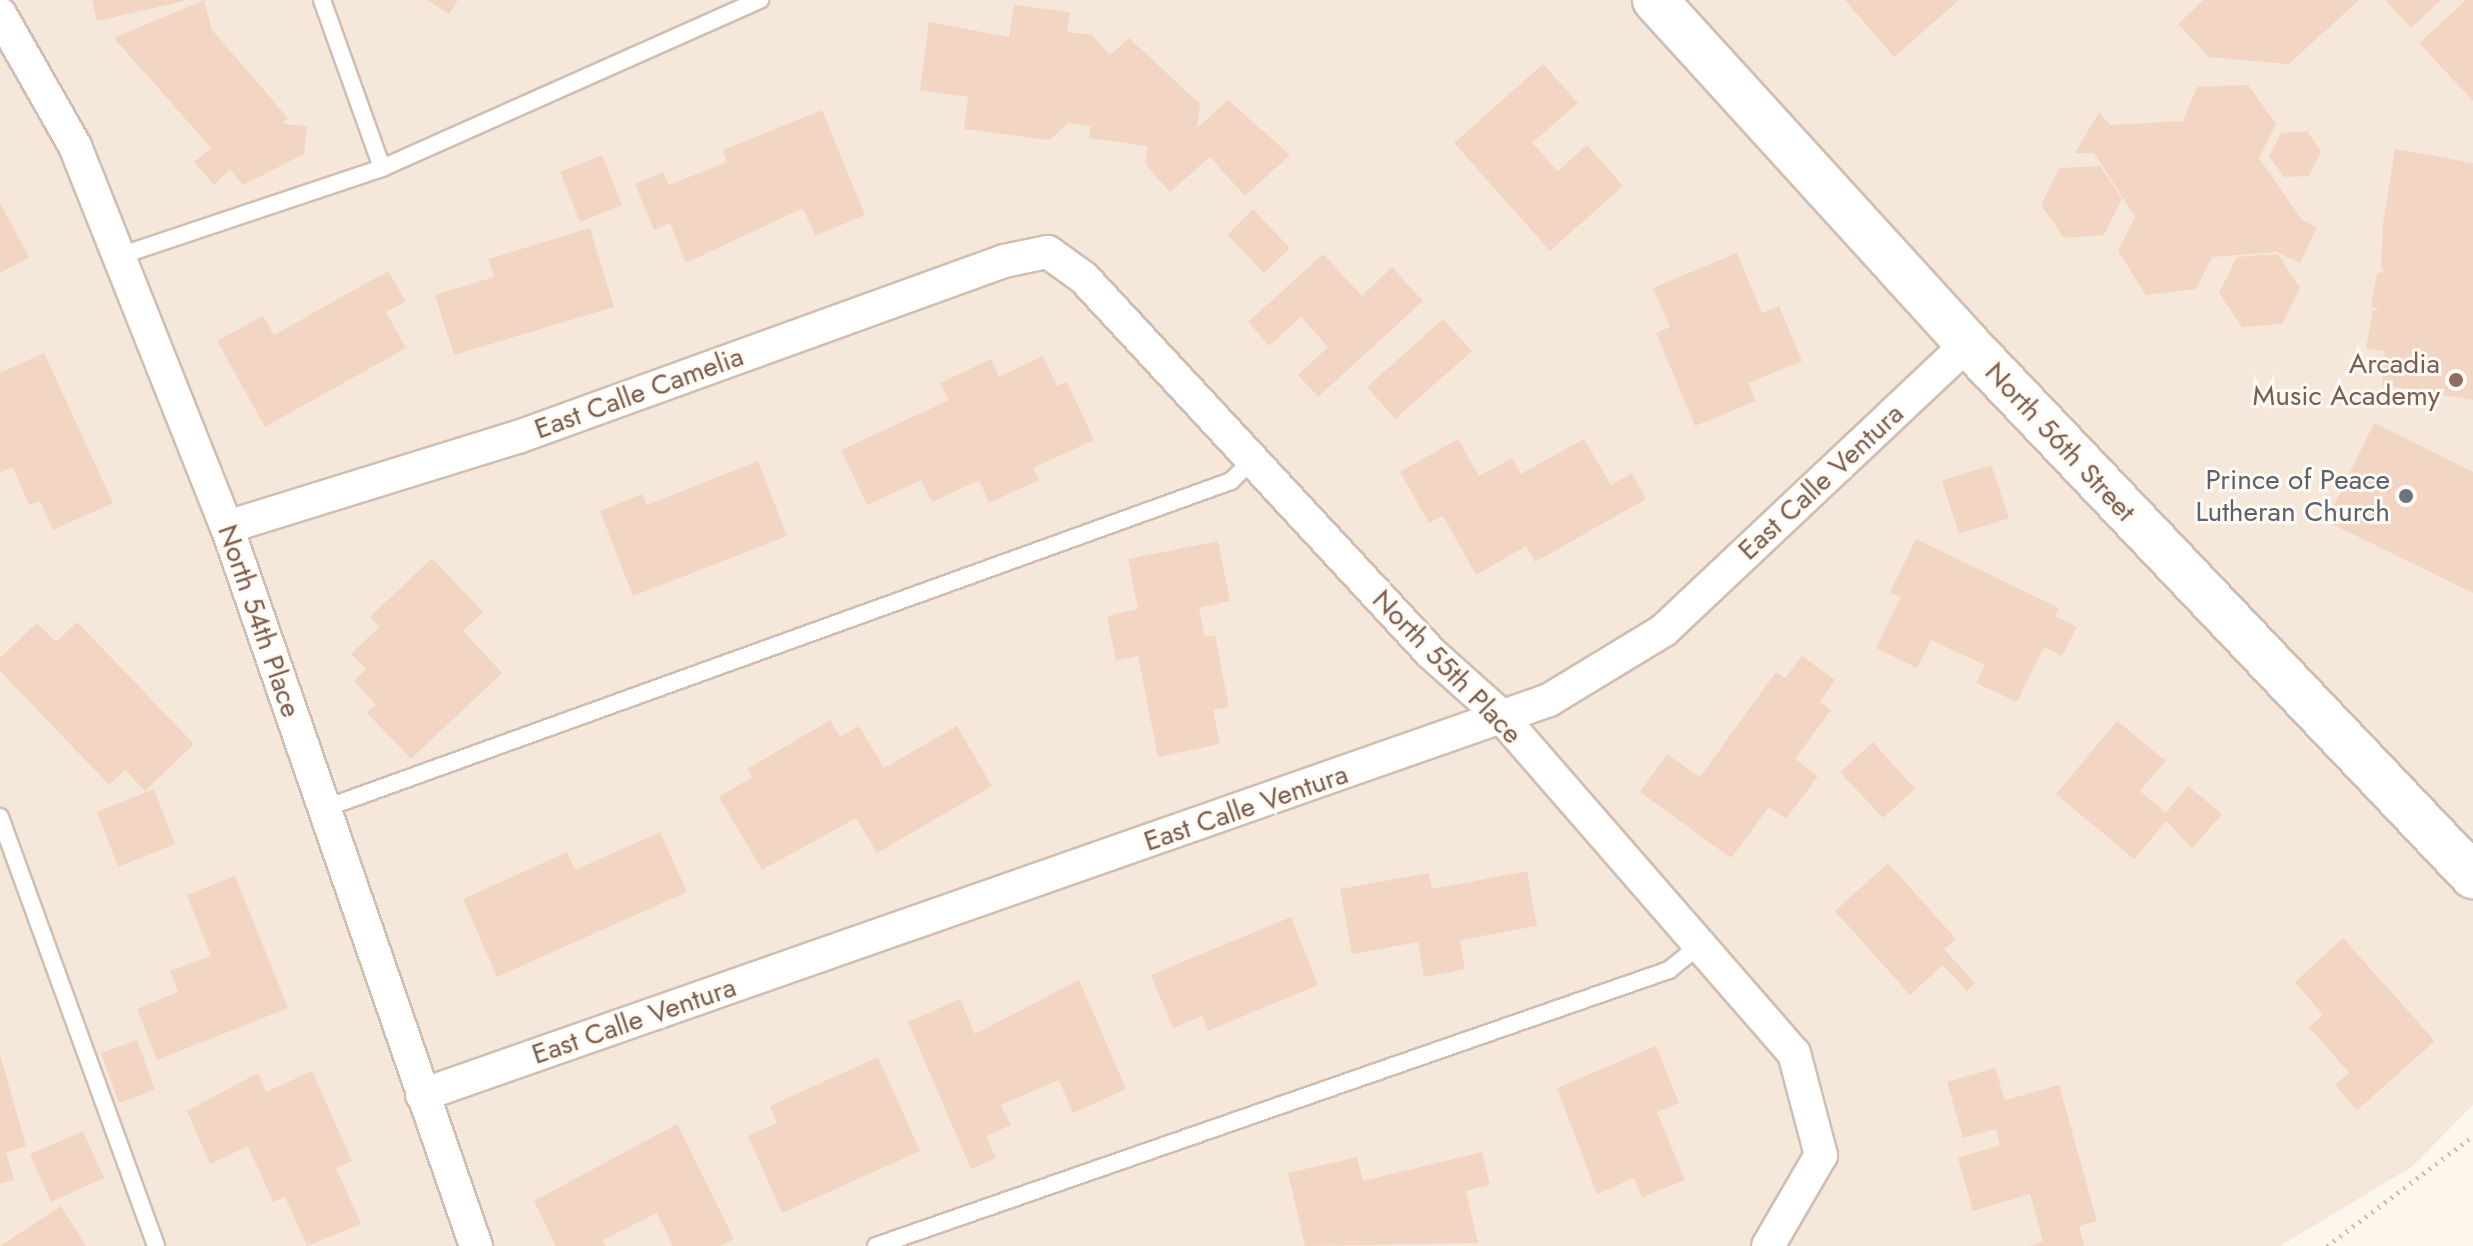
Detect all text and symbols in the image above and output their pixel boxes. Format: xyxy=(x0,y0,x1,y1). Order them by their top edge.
street label: East Calle Camelia xyxy=(530,340,748,446)
place label: Arcadia Music Academy xyxy=(2253,347,2440,413)
street label: North 56th Street xyxy=(1978,356,2142,528)
marker: Arcadia Music Academy xyxy=(2447,371,2465,389)
street label: East Calle Ventura xyxy=(1731,397,1911,567)
place label: Prince of Peace Lutheran Church xyxy=(2195,463,2390,529)
marker: Prince of Peace Lutheran Church xyxy=(2397,487,2415,505)
street label: North 54th Place xyxy=(210,520,308,722)
street label: North 55th Place xyxy=(1365,583,1529,751)
street label: East Calle Ventura xyxy=(1140,757,1352,859)
street label: East Calle Ventura xyxy=(528,970,740,1072)

